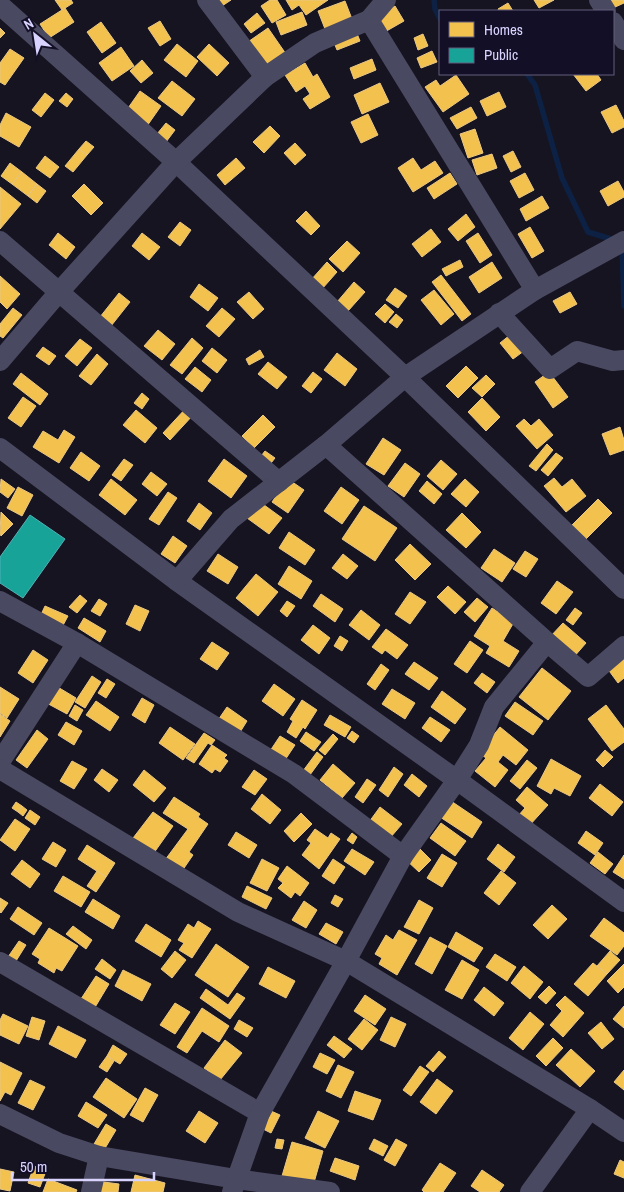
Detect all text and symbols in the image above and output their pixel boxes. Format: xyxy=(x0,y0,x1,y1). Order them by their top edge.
north arrow xyxy=(10,10,60,60)
legend xyxy=(439,10,614,75)
text: N xyxy=(20,14,37,34)
text: Homes xyxy=(484,19,523,40)
text: Public xyxy=(484,44,518,65)
scale bar xyxy=(12,1150,155,1182)
text: 50 m xyxy=(20,1156,47,1177)

